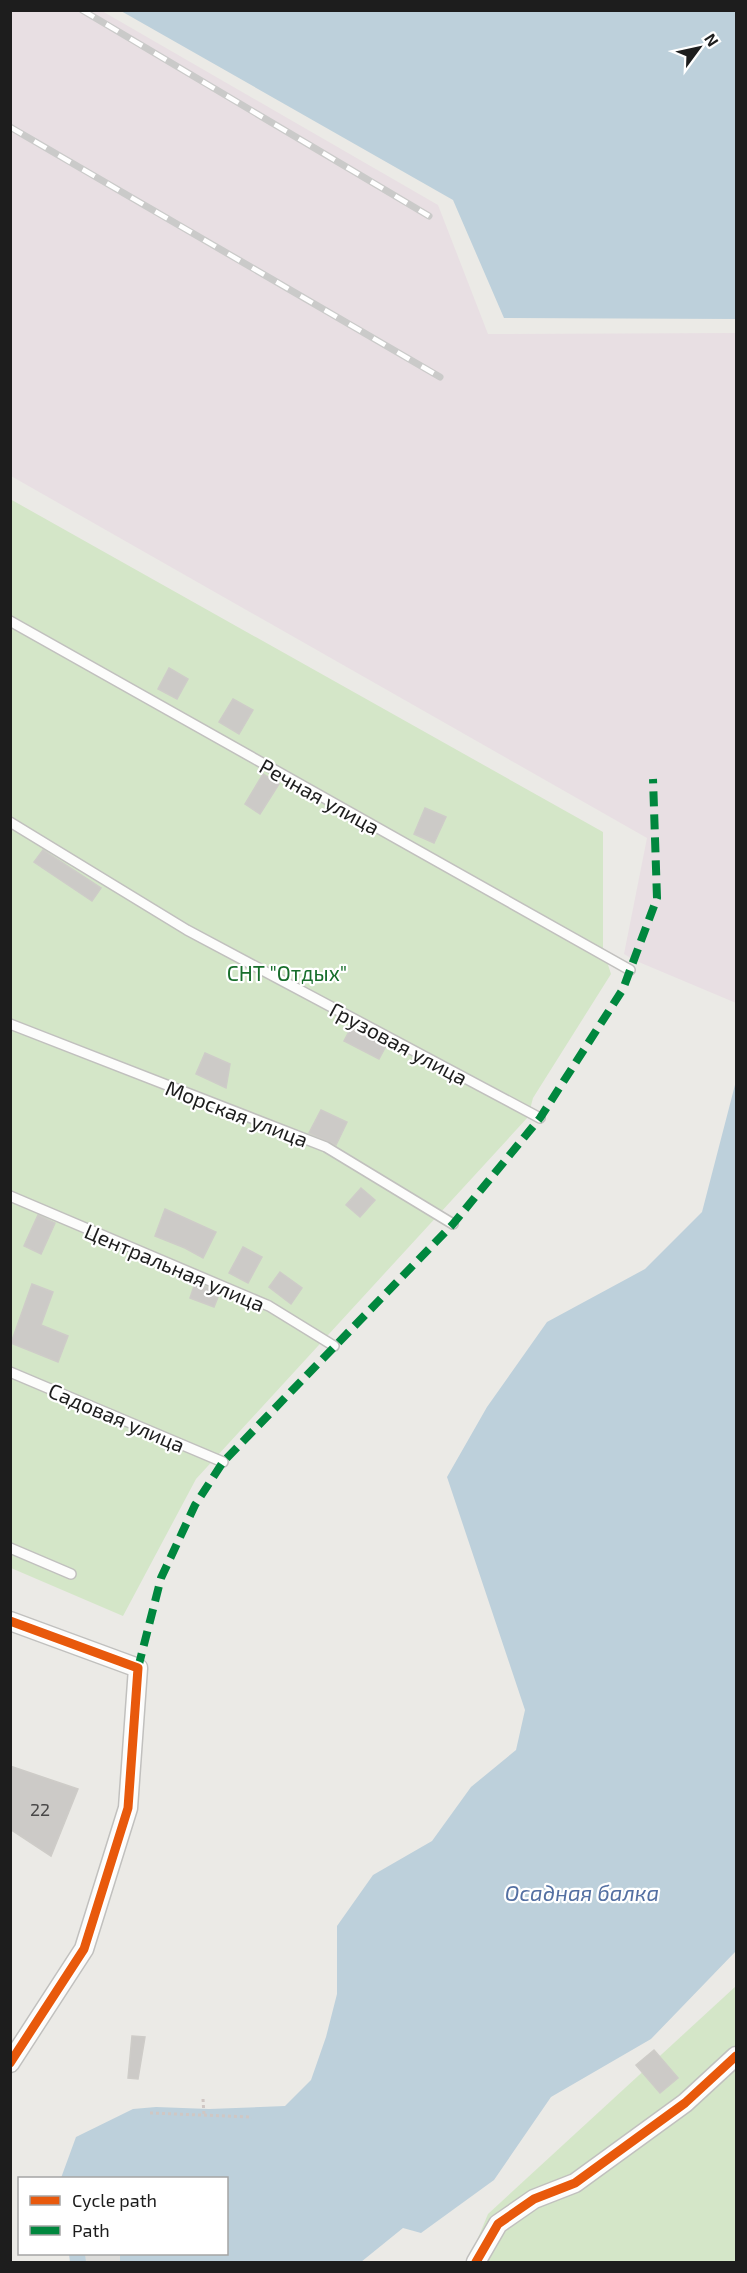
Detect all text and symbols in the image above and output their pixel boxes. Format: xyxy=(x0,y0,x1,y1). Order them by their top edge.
north arrow xyxy=(669,18,729,78)
text: N xyxy=(701,30,723,50)
street label: Речная улица xyxy=(255,753,384,840)
park label: СНТ "Отдых" xyxy=(227,960,347,985)
street label: Грузовая улица xyxy=(325,996,472,1091)
street label: Морская улица xyxy=(162,1074,312,1153)
street label: Центральная улица xyxy=(81,1218,269,1317)
street label: Садовая улица xyxy=(45,1377,189,1458)
house number: 22 xyxy=(30,1798,50,1820)
water label: Осадная балка xyxy=(505,1879,659,1905)
legend xyxy=(18,2177,228,2255)
text: Cycle path xyxy=(72,2189,157,2211)
text: Path xyxy=(72,2219,110,2241)

